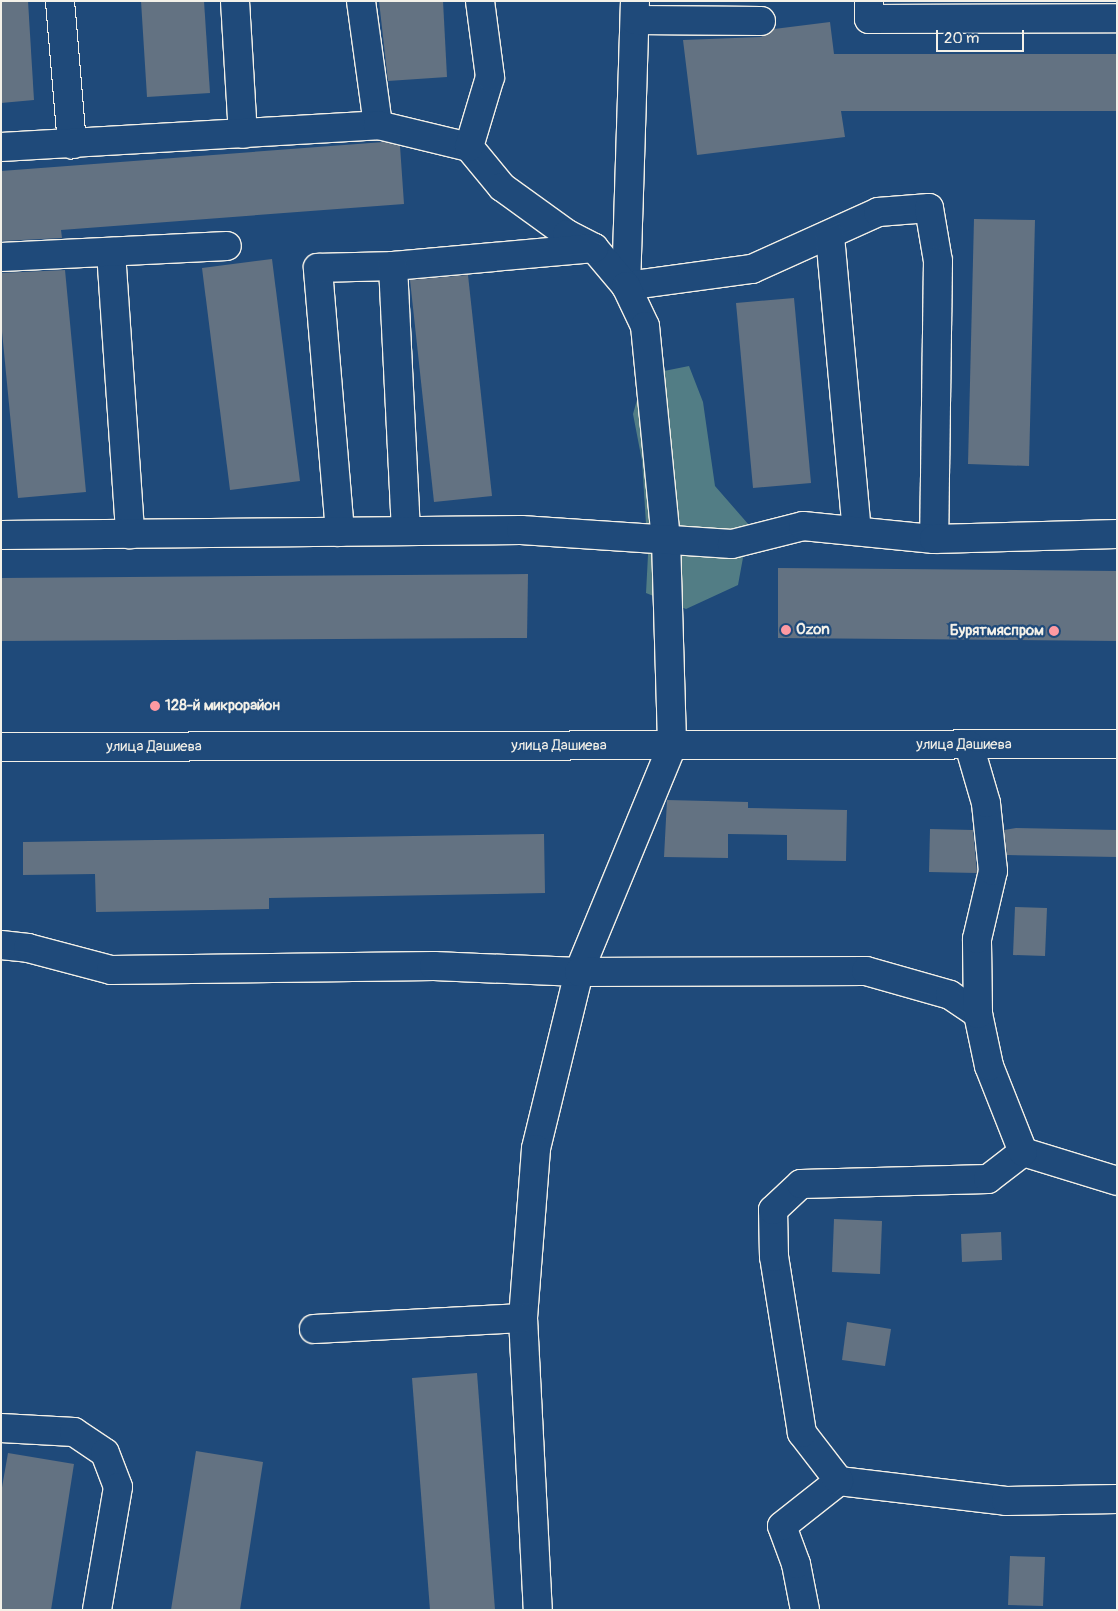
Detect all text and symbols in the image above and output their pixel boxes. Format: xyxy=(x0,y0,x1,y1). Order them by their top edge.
scale bar xyxy=(938,20,1026,52)
text: 20 m xyxy=(944,29,979,48)
place label: Ozon xyxy=(796,621,830,639)
place label: Бурятмяспром xyxy=(950,622,1044,640)
marker: Ozon xyxy=(780,624,792,636)
marker: Бурятмяспром xyxy=(1048,625,1060,637)
place label: 128-й микрорайон xyxy=(165,697,280,715)
marker: 128-й микрорайон xyxy=(149,700,161,712)
street label: улица Дашиева xyxy=(916,736,1012,754)
street label: улица Дашиева xyxy=(511,737,607,755)
street label: улица Дашиева xyxy=(106,738,202,756)

